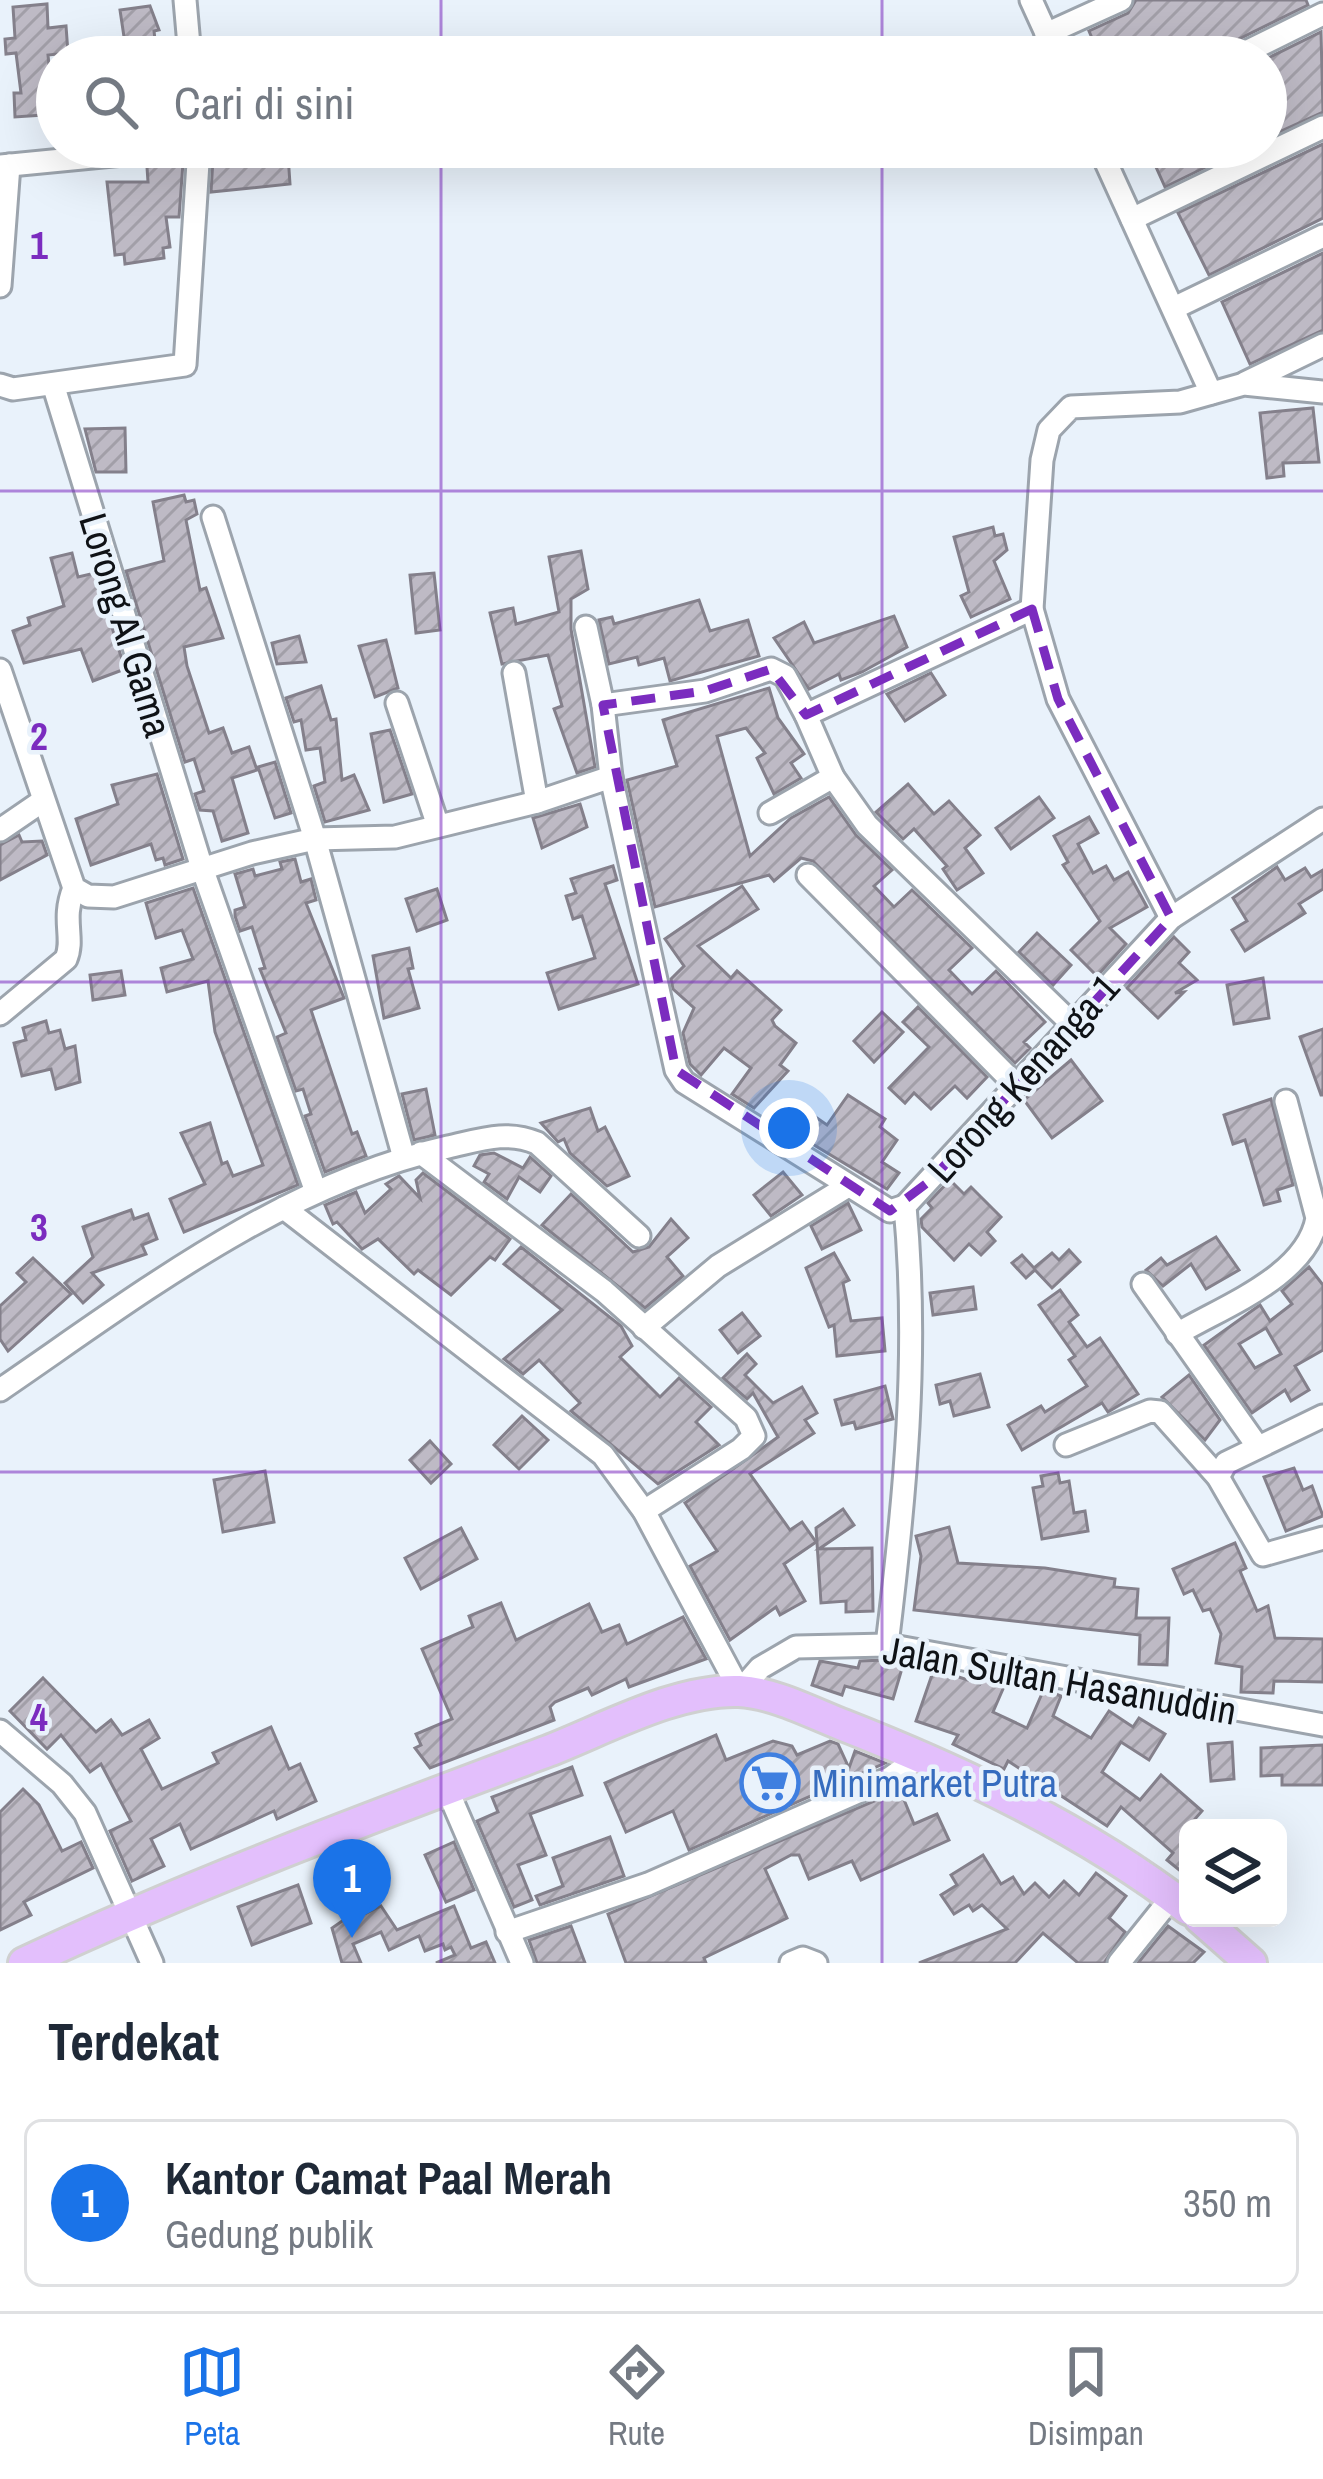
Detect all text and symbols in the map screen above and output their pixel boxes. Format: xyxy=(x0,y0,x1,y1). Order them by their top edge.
search box xyxy=(36,36,1287,168)
icon: search xyxy=(78,69,144,135)
text: Cari di sini xyxy=(174,72,355,133)
text: 1 xyxy=(30,219,48,271)
street label: Lorong Al Gama xyxy=(67,507,185,743)
text: 2 xyxy=(30,710,48,762)
street label: Lorong Kenanga 1 xyxy=(916,963,1131,1193)
your location xyxy=(759,1098,819,1158)
text: 3 xyxy=(30,1201,48,1253)
street label: Jalan Sultan Hasanuddin xyxy=(880,1623,1240,1737)
text: 4 xyxy=(30,1691,48,1743)
supermarket icon: Minimarket Putra xyxy=(739,1752,801,1814)
place label: Minimarket Putra xyxy=(812,1757,1057,1809)
map controls xyxy=(1179,1819,1287,1927)
button: layers xyxy=(1179,1819,1287,1927)
pin: 1 xyxy=(313,1839,391,1938)
text: Terdekat xyxy=(48,2007,219,2076)
text: Kantor Camat Paal Merah xyxy=(165,2147,612,2208)
text: 1 xyxy=(81,2177,99,2229)
text: 350 m xyxy=(1183,2177,1272,2229)
text: Gedung publik xyxy=(165,2208,373,2260)
tab: Peta xyxy=(179,2339,245,2455)
tab: Rute xyxy=(604,2339,670,2455)
tab: Disimpan xyxy=(1028,2339,1144,2455)

